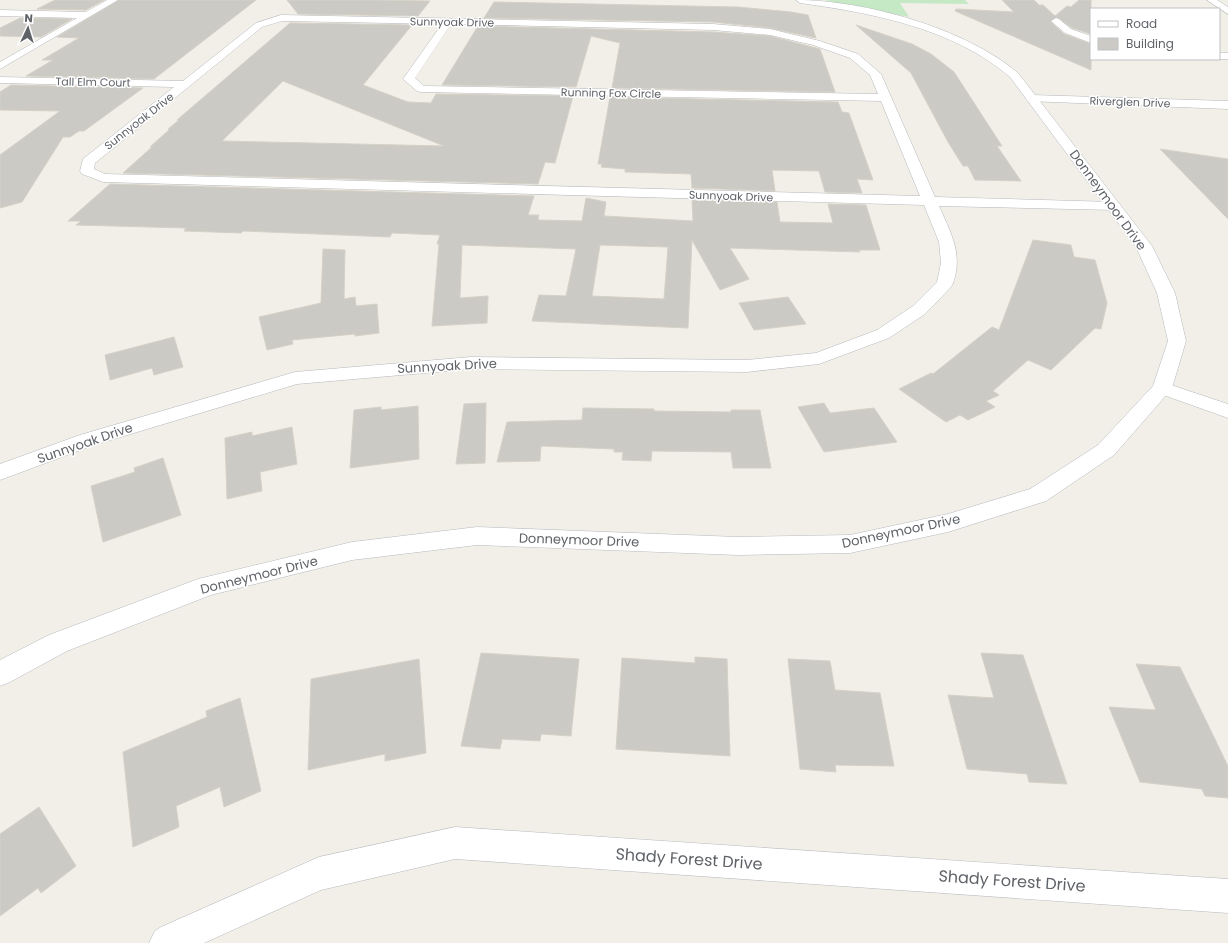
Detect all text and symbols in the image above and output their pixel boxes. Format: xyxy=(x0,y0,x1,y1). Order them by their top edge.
north arrow xyxy=(8,8,48,48)
legend xyxy=(1090,8,1220,60)
text: N xyxy=(24,10,33,26)
street label: Sunnyoak Drive xyxy=(410,13,495,31)
text: Road xyxy=(1126,15,1157,32)
text: Building xyxy=(1126,35,1174,52)
street label: Tall Elm Court xyxy=(55,73,131,91)
street label: Running Fox Circle xyxy=(561,84,661,102)
street label: Sunnyoak Drive xyxy=(101,89,177,153)
street label: Riverglen Drive xyxy=(1089,93,1171,111)
street label: Donneymoor Drive xyxy=(1065,146,1151,254)
street label: Sunnyoak Drive xyxy=(689,187,774,205)
street label: Sunnyoak Drive xyxy=(397,354,497,378)
street label: Sunnyoak Drive xyxy=(35,418,135,468)
street label: Donneymoor Drive xyxy=(840,509,962,553)
street label: Donneymoor Drive xyxy=(518,528,640,552)
street label: Donneymoor Drive xyxy=(198,551,320,599)
street label: Shady Forest Drive xyxy=(615,842,763,876)
street label: Shady Forest Drive xyxy=(938,864,1086,898)

